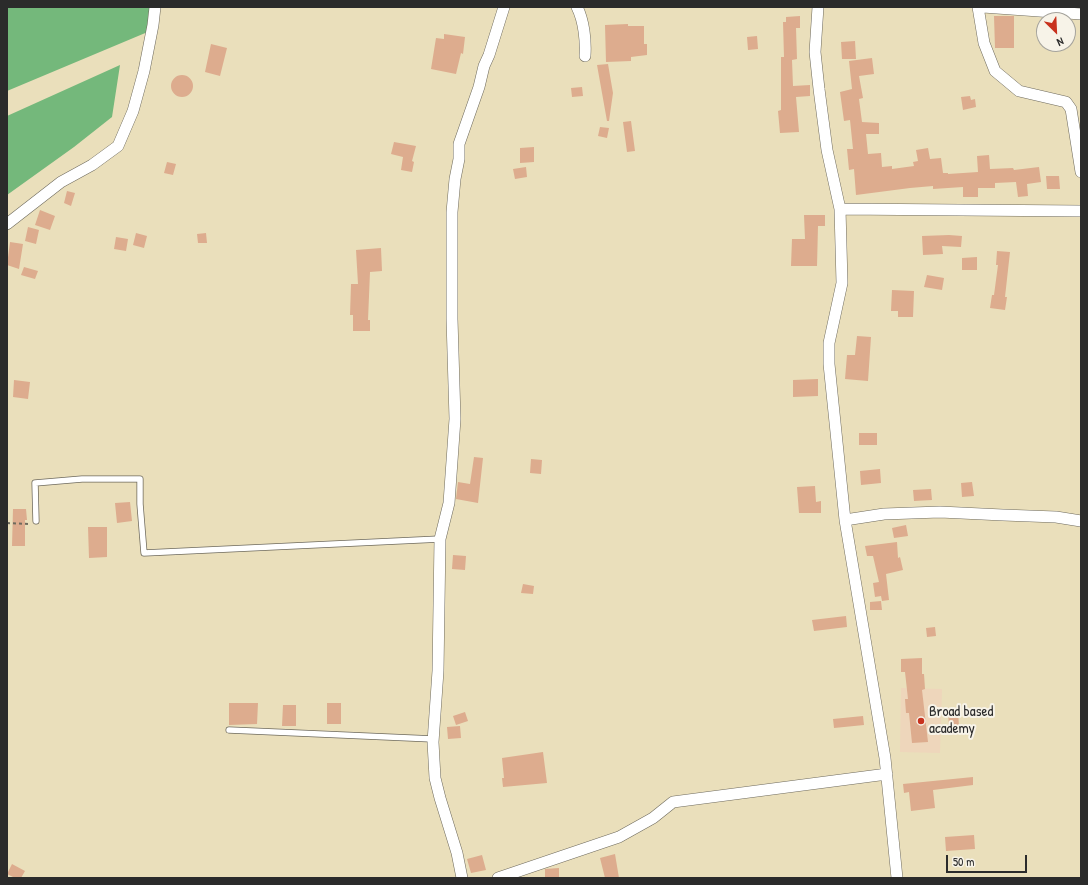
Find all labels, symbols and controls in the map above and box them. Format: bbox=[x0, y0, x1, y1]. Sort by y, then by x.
north arrow bbox=[1036, 12, 1076, 52]
text: N bbox=[1055, 34, 1066, 50]
place label: Broad based academy bbox=[929, 703, 993, 738]
marker: Broad based academy bbox=[916, 716, 926, 726]
scale bar bbox=[948, 847, 1029, 873]
text: 50 m bbox=[953, 853, 974, 870]

